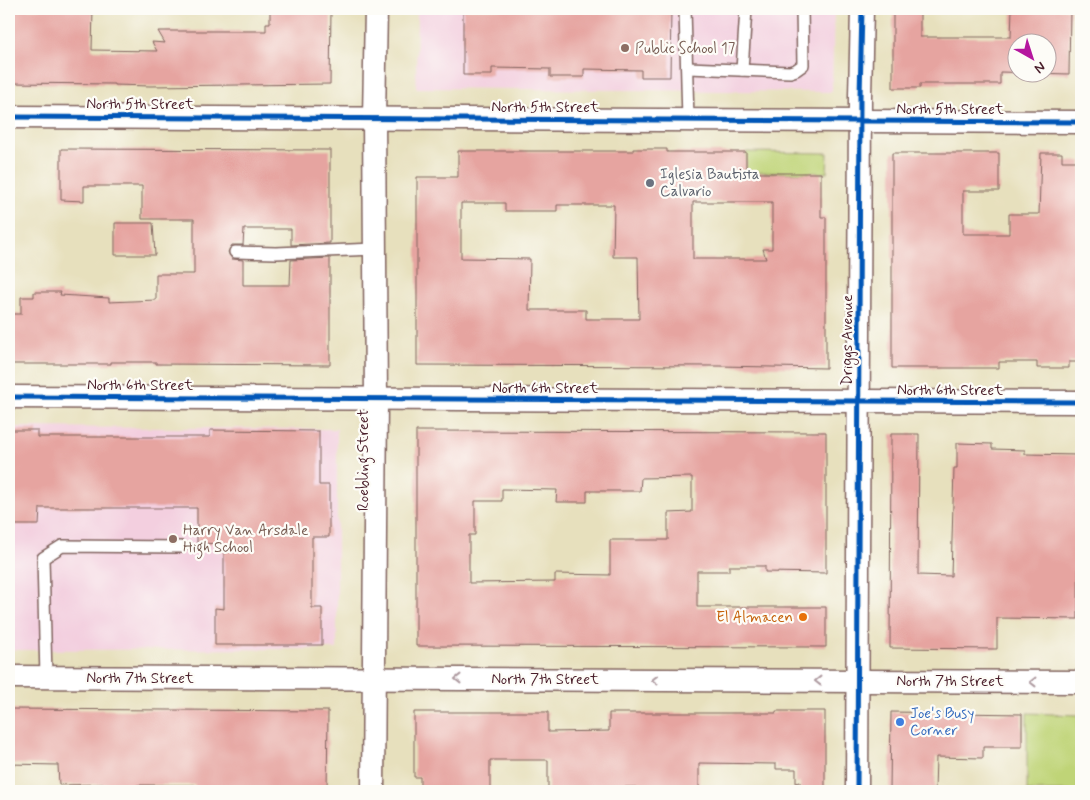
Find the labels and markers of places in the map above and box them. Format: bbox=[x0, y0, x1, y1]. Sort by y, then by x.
place label: Public School 17 bbox=[635, 39, 736, 59]
marker: Public School 17 bbox=[619, 42, 631, 54]
place label: Iglesia Bautista Calvario bbox=[660, 165, 760, 202]
marker: Iglesia Bautista Calvario bbox=[644, 177, 656, 189]
place label: Harry Van Arsdale High School bbox=[183, 521, 308, 559]
marker: Harry Van Arsdale High School bbox=[167, 533, 179, 545]
place label: El Almacen bbox=[716, 608, 793, 628]
marker: El Almacen bbox=[797, 611, 809, 623]
place label: Joe's Busy Corner bbox=[910, 704, 974, 741]
marker: Joe's Busy Corner bbox=[894, 716, 906, 728]

